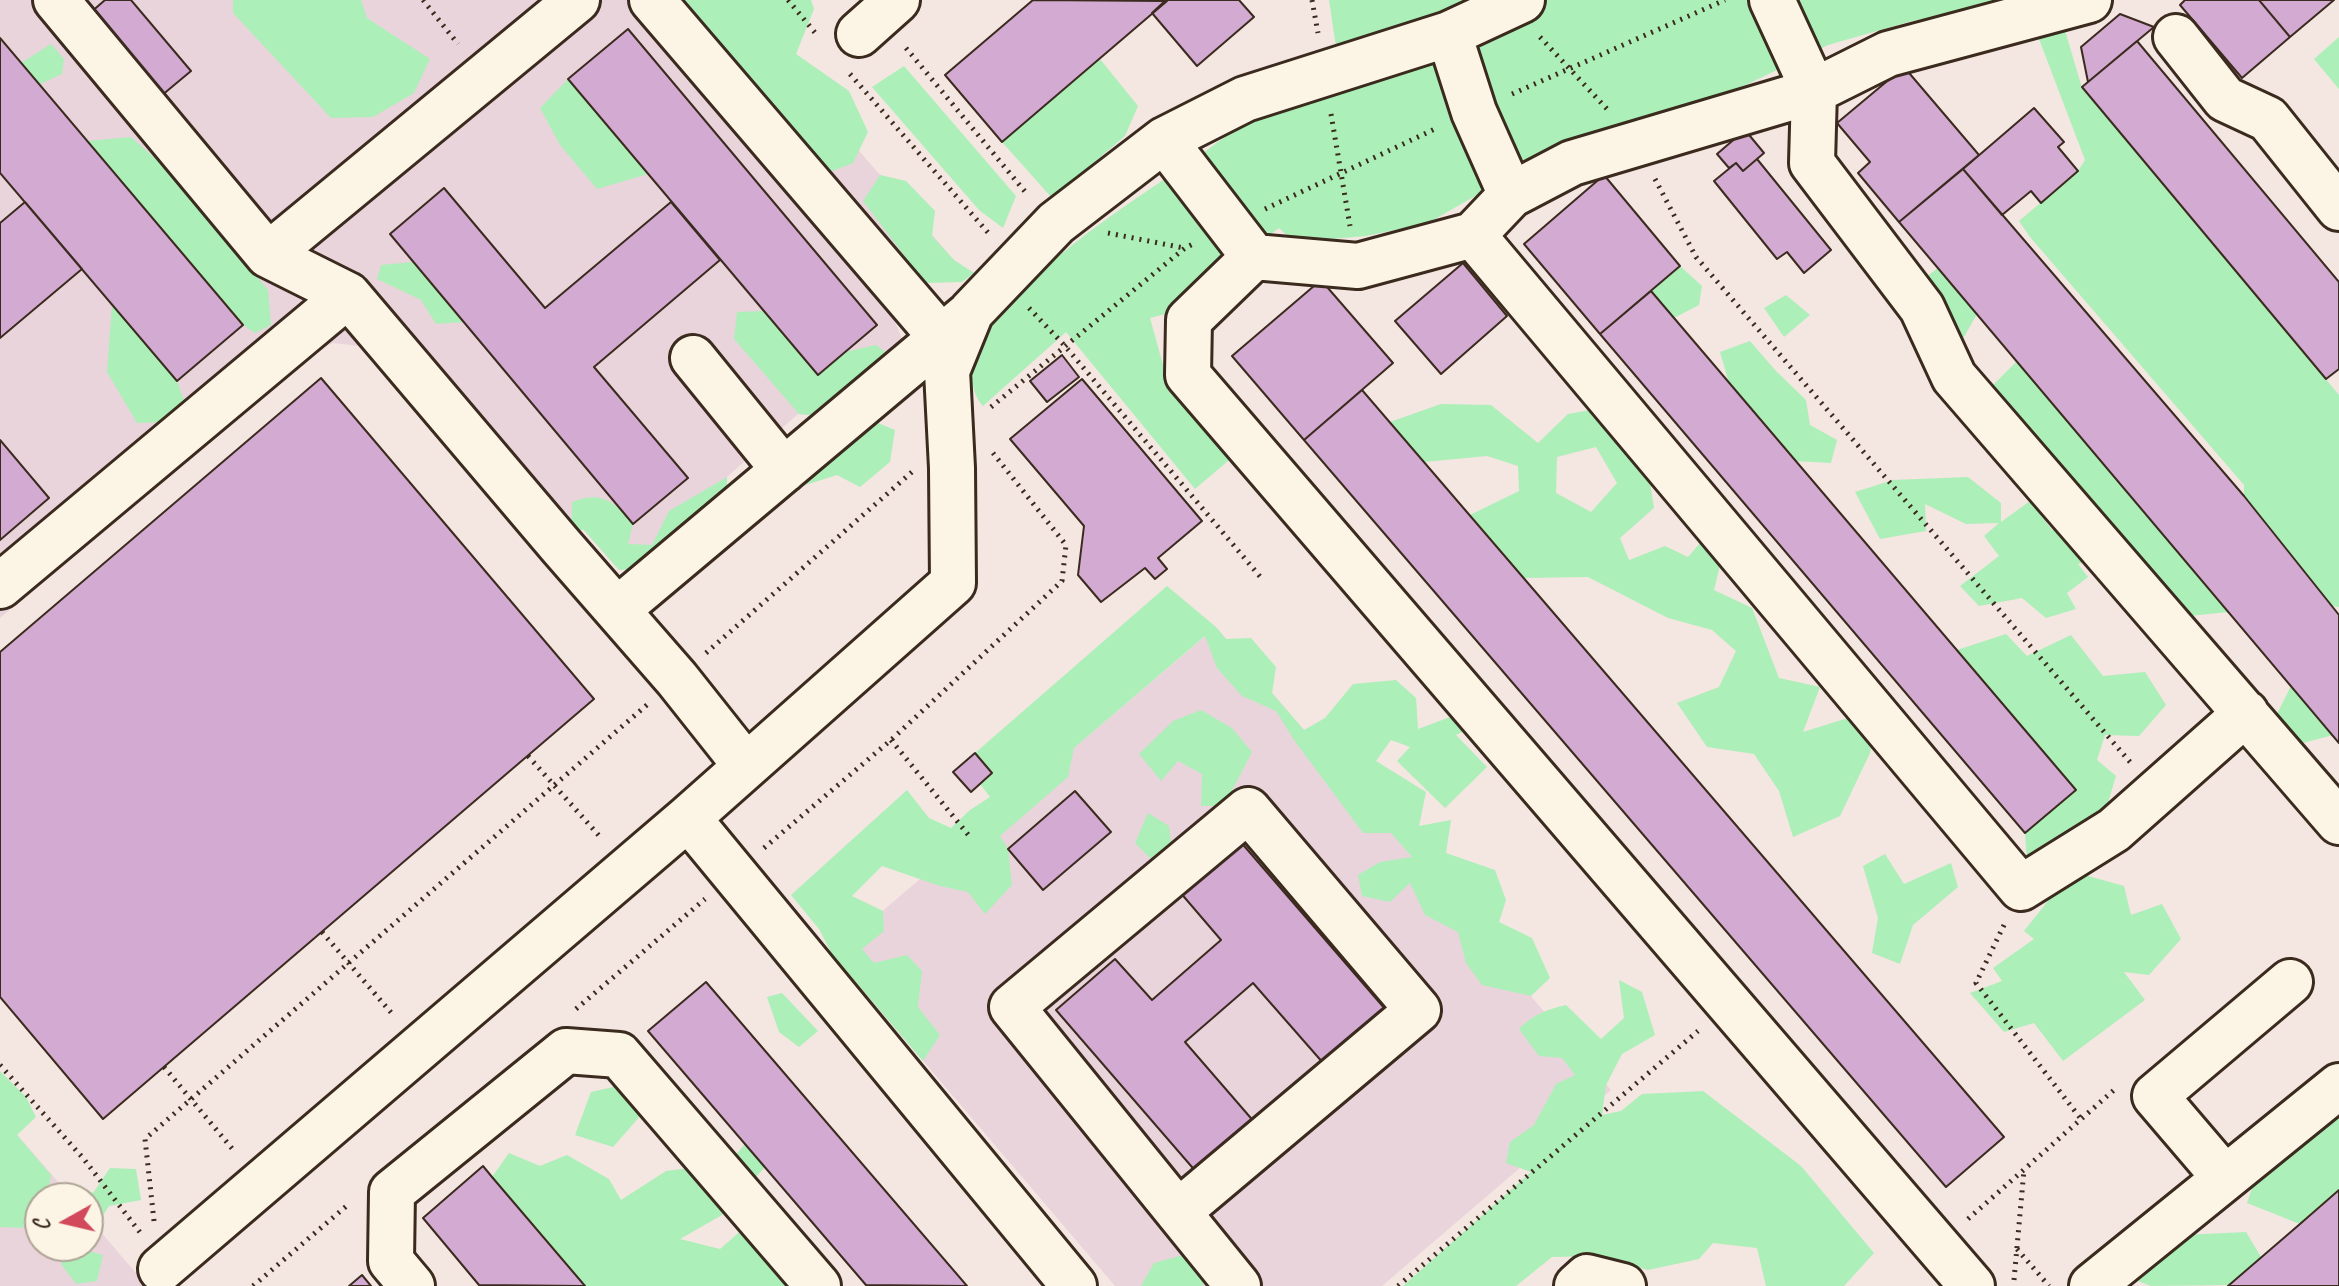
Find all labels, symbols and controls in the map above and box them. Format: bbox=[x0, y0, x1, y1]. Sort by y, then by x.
north arrow bbox=[24, 1182, 104, 1262]
text: С bbox=[28, 1218, 57, 1232]

